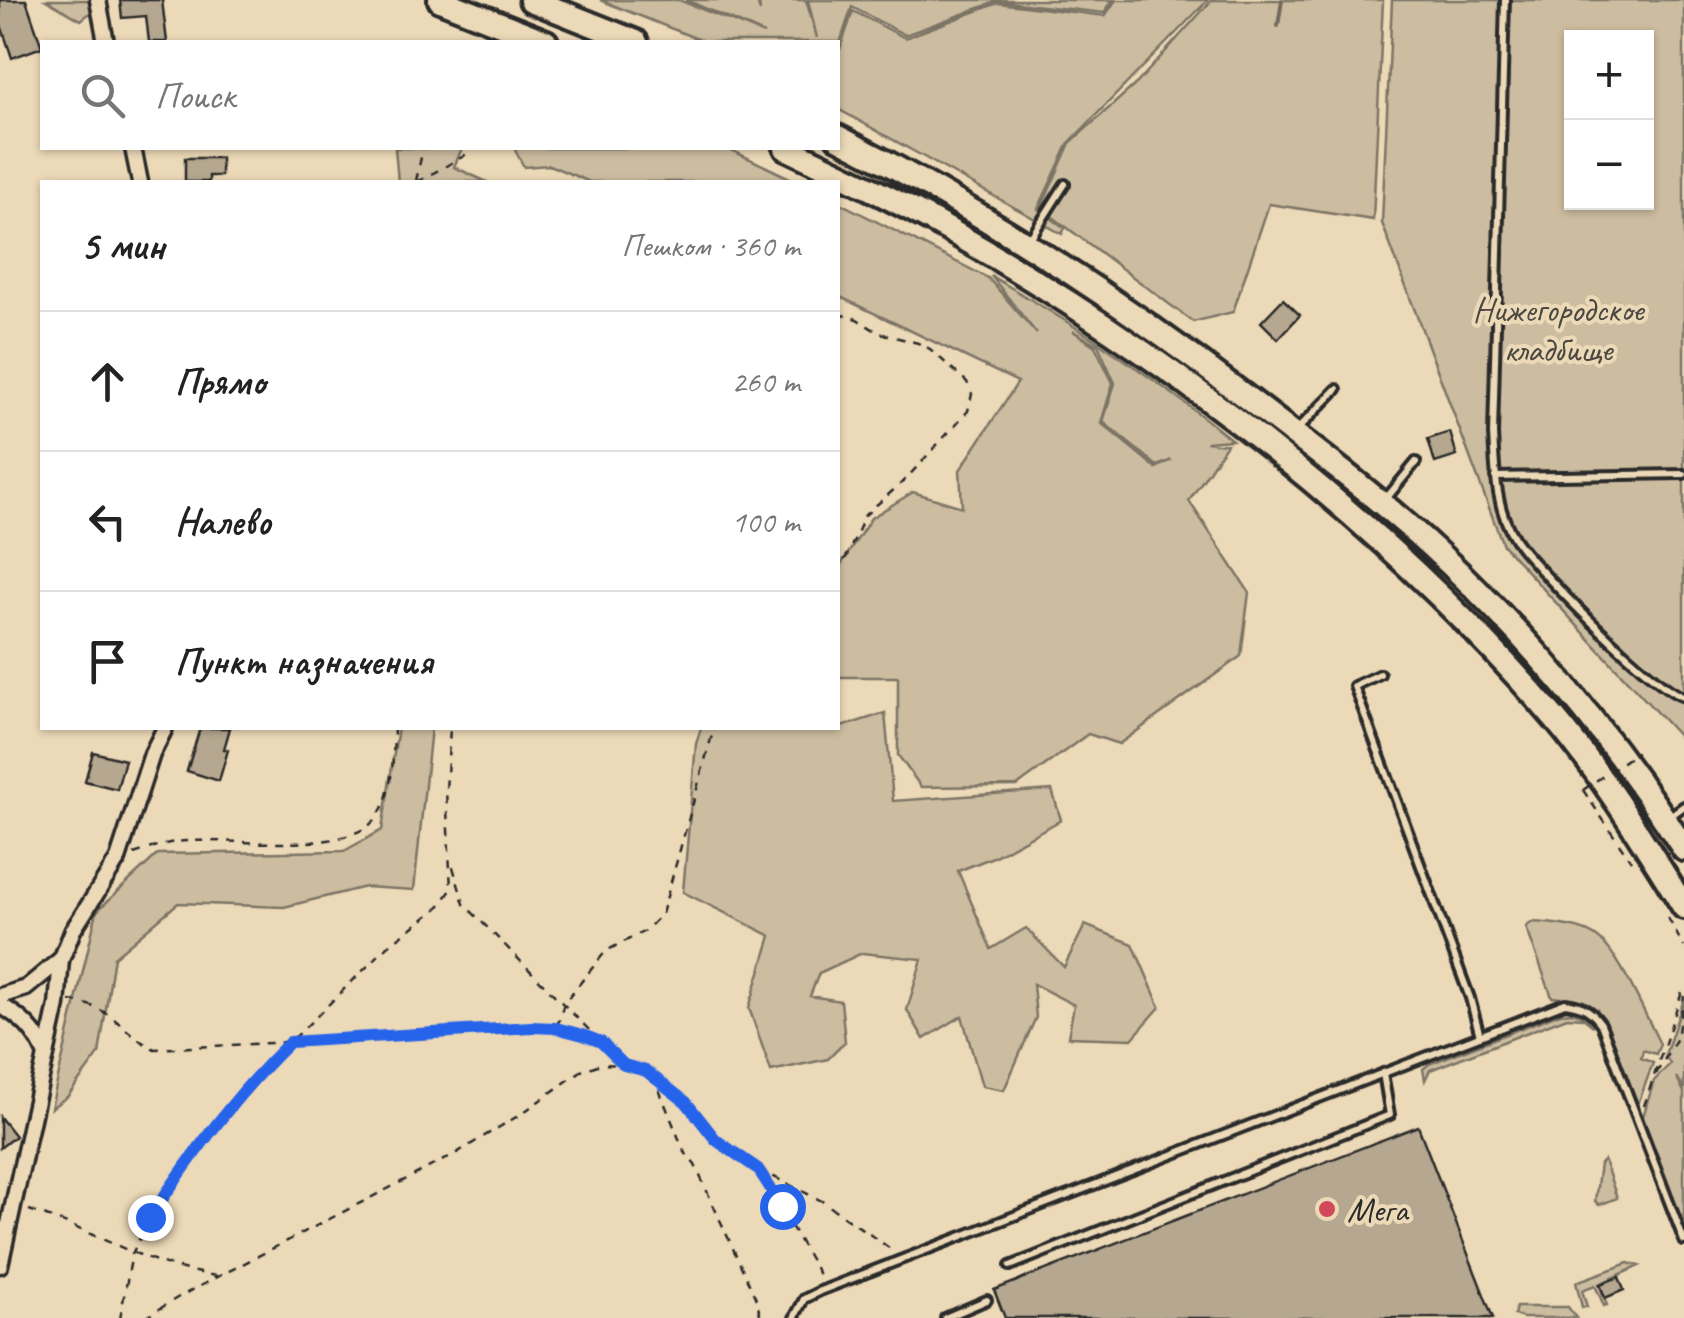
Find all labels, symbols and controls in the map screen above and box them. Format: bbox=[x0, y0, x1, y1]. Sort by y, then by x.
map controls bbox=[1564, 30, 1654, 210]
button: + bbox=[1564, 30, 1654, 120]
search box bbox=[40, 40, 840, 150]
icon: search bbox=[75, 68, 130, 123]
text: Поиск bbox=[155, 72, 235, 119]
button: − bbox=[1564, 120, 1654, 210]
text: 5 мин bbox=[80, 219, 165, 272]
text: Пешком · 360 m bbox=[621, 225, 800, 266]
park label: Нижегородское кладбище bbox=[1472, 287, 1646, 372]
icon: ahead bbox=[80, 354, 135, 409]
text: Прямо bbox=[175, 358, 265, 405]
text: 260 m bbox=[731, 361, 800, 402]
icon: left bbox=[80, 494, 135, 549]
text: Налево bbox=[175, 498, 271, 545]
text: 100 m bbox=[731, 501, 800, 542]
icon: arrive bbox=[80, 634, 135, 689]
text: Пункт назначения bbox=[175, 638, 432, 685]
route start bbox=[760, 1184, 806, 1230]
place label: Мега bbox=[1347, 1187, 1409, 1232]
route end bbox=[128, 1195, 174, 1241]
marker: Мега bbox=[1316, 1198, 1338, 1220]

